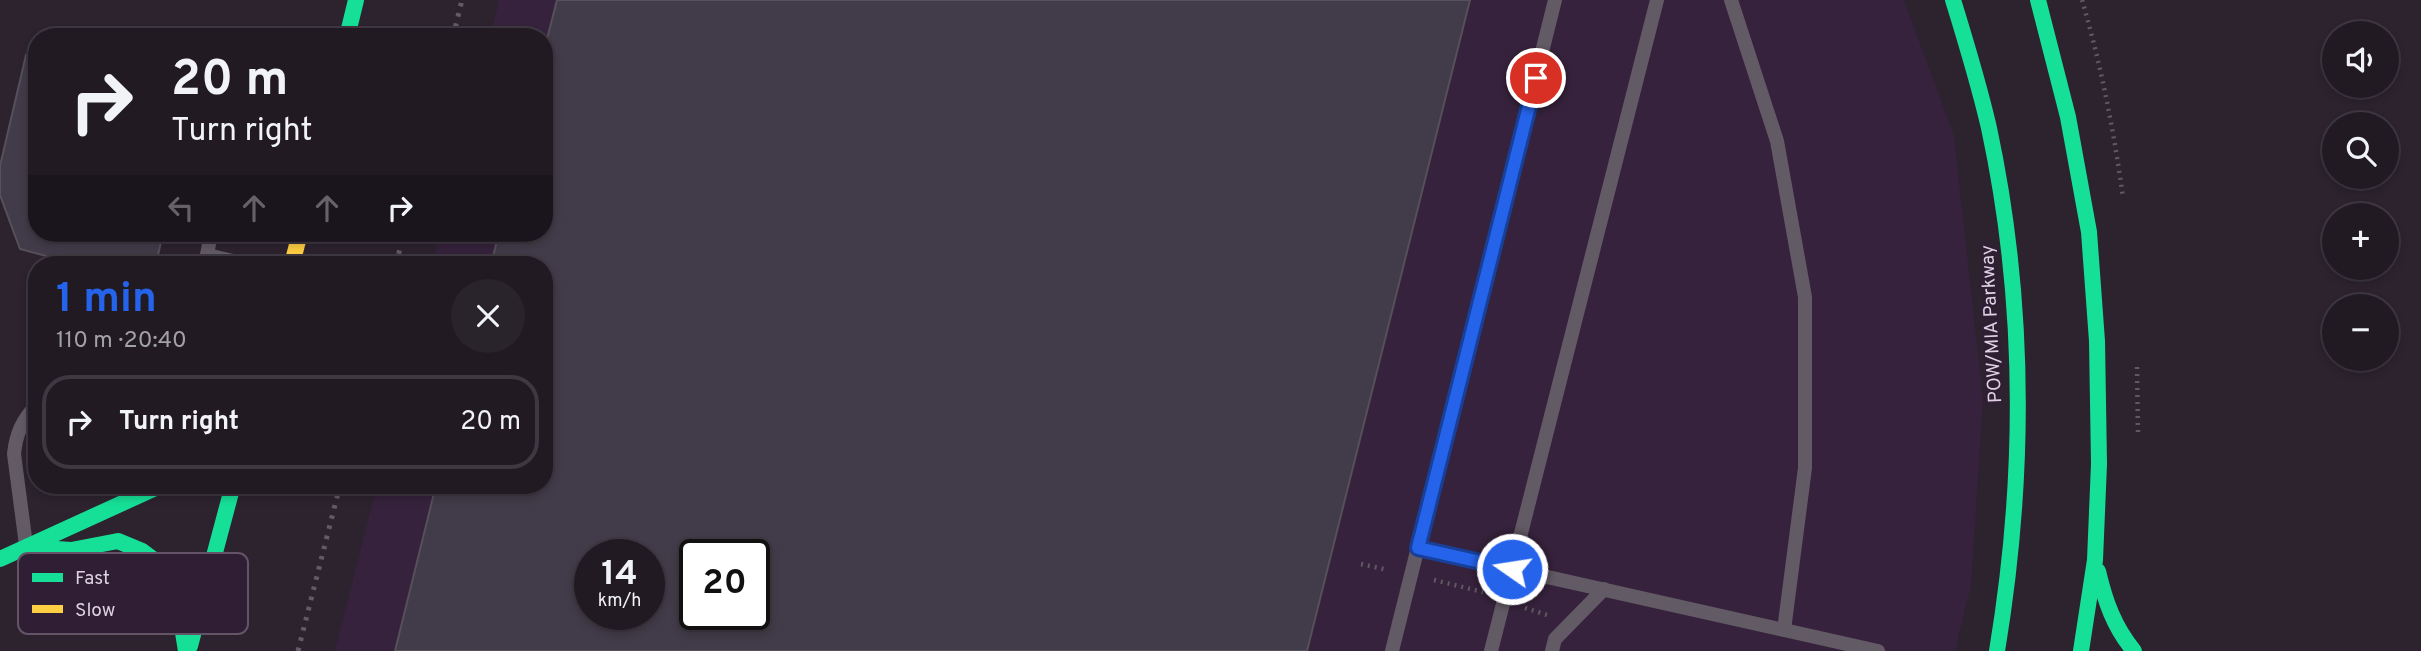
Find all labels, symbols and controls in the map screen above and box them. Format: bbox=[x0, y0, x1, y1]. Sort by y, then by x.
map controls bbox=[2322, 21, 2399, 371]
button: sound bbox=[2322, 21, 2399, 98]
pin bbox=[1506, 48, 1566, 108]
text: 20 m bbox=[171, 51, 288, 113]
icon: right bbox=[56, 56, 147, 147]
icon: arrive bbox=[1517, 59, 1555, 97]
text: Turn right bbox=[171, 112, 313, 152]
button: search bbox=[2322, 112, 2399, 189]
icon: left bbox=[162, 189, 200, 227]
icon: ahead bbox=[235, 189, 273, 227]
icon: ahead bbox=[308, 189, 346, 227]
icon: right bbox=[381, 189, 419, 227]
button: + bbox=[2322, 203, 2399, 280]
street label: POW/MIA Parkway bbox=[1976, 244, 2008, 404]
text: 1 min bbox=[56, 274, 157, 327]
button: close bbox=[451, 279, 525, 353]
button: − bbox=[2322, 294, 2399, 371]
text: 110 m · 20:40 bbox=[56, 327, 187, 356]
icon: right bbox=[60, 403, 98, 441]
text: Turn right bbox=[119, 406, 239, 439]
text: 20 m bbox=[460, 406, 521, 439]
position arrow bbox=[1475, 532, 1549, 606]
speed limit sign: 20 bbox=[679, 539, 770, 630]
legend bbox=[18, 553, 248, 634]
text: 14 bbox=[601, 553, 638, 597]
text: Fast bbox=[75, 567, 110, 591]
text: km/h bbox=[598, 590, 641, 613]
text: Slow bbox=[75, 599, 115, 623]

